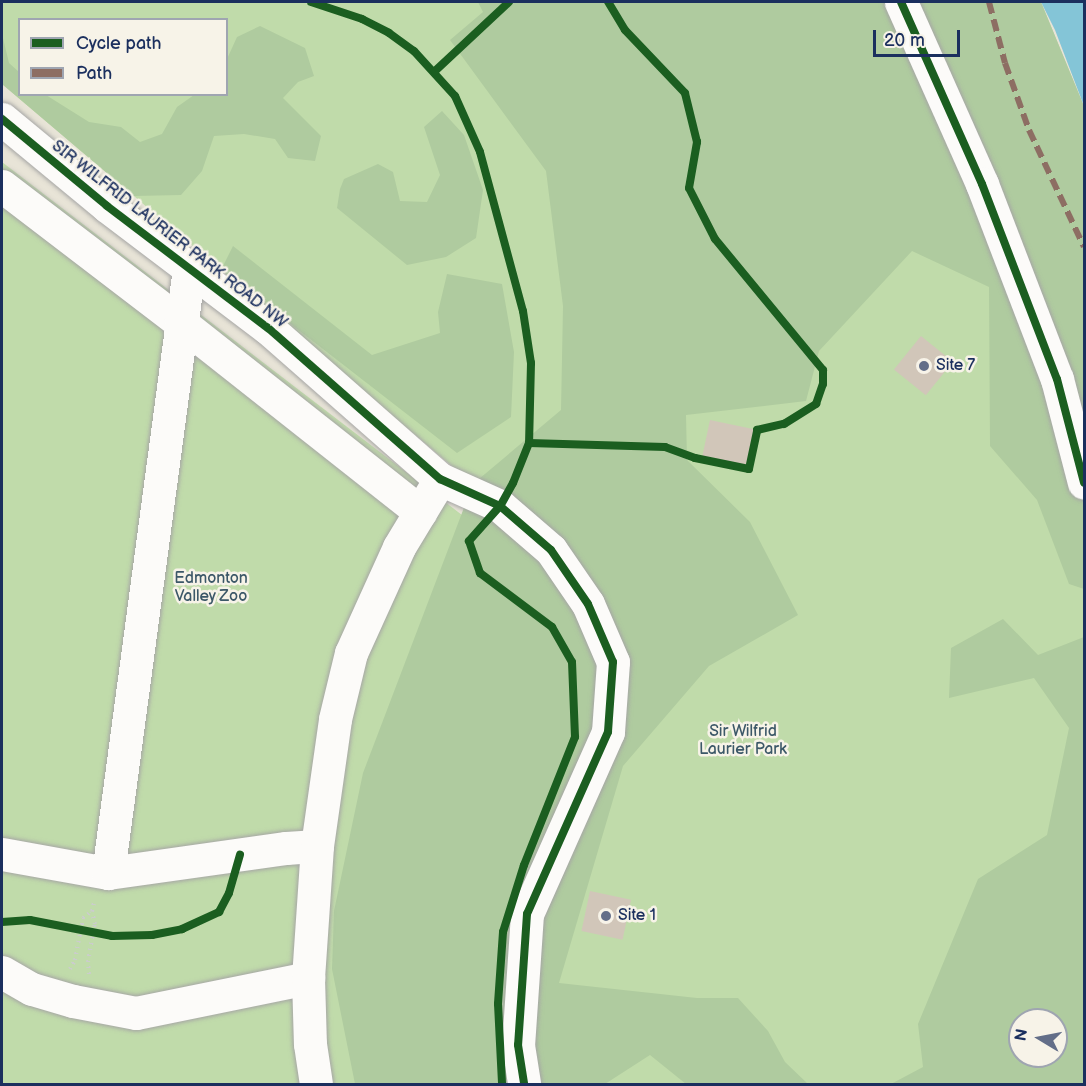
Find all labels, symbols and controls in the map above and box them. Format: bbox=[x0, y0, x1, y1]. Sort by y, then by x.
legend bbox=[18, 18, 228, 96]
scale bar bbox=[876, 18, 963, 56]
text: 20 m bbox=[884, 30, 925, 51]
text: Cycle path bbox=[76, 33, 162, 54]
text: Path bbox=[76, 63, 112, 84]
street label: SIR WILFRID LAURIER PARK ROAD NW bbox=[47, 137, 291, 333]
place label: Site 7 bbox=[936, 356, 976, 376]
marker: Site 7 bbox=[917, 359, 931, 373]
park label: Edmonton Valley Zoo bbox=[174, 569, 248, 607]
park label: Sir Wilfrid Laurier Park bbox=[699, 722, 787, 760]
place label: Site 1 bbox=[618, 906, 656, 926]
marker: Site 1 bbox=[599, 909, 613, 923]
north arrow bbox=[1008, 1008, 1068, 1068]
text: N bbox=[1011, 1028, 1032, 1043]

